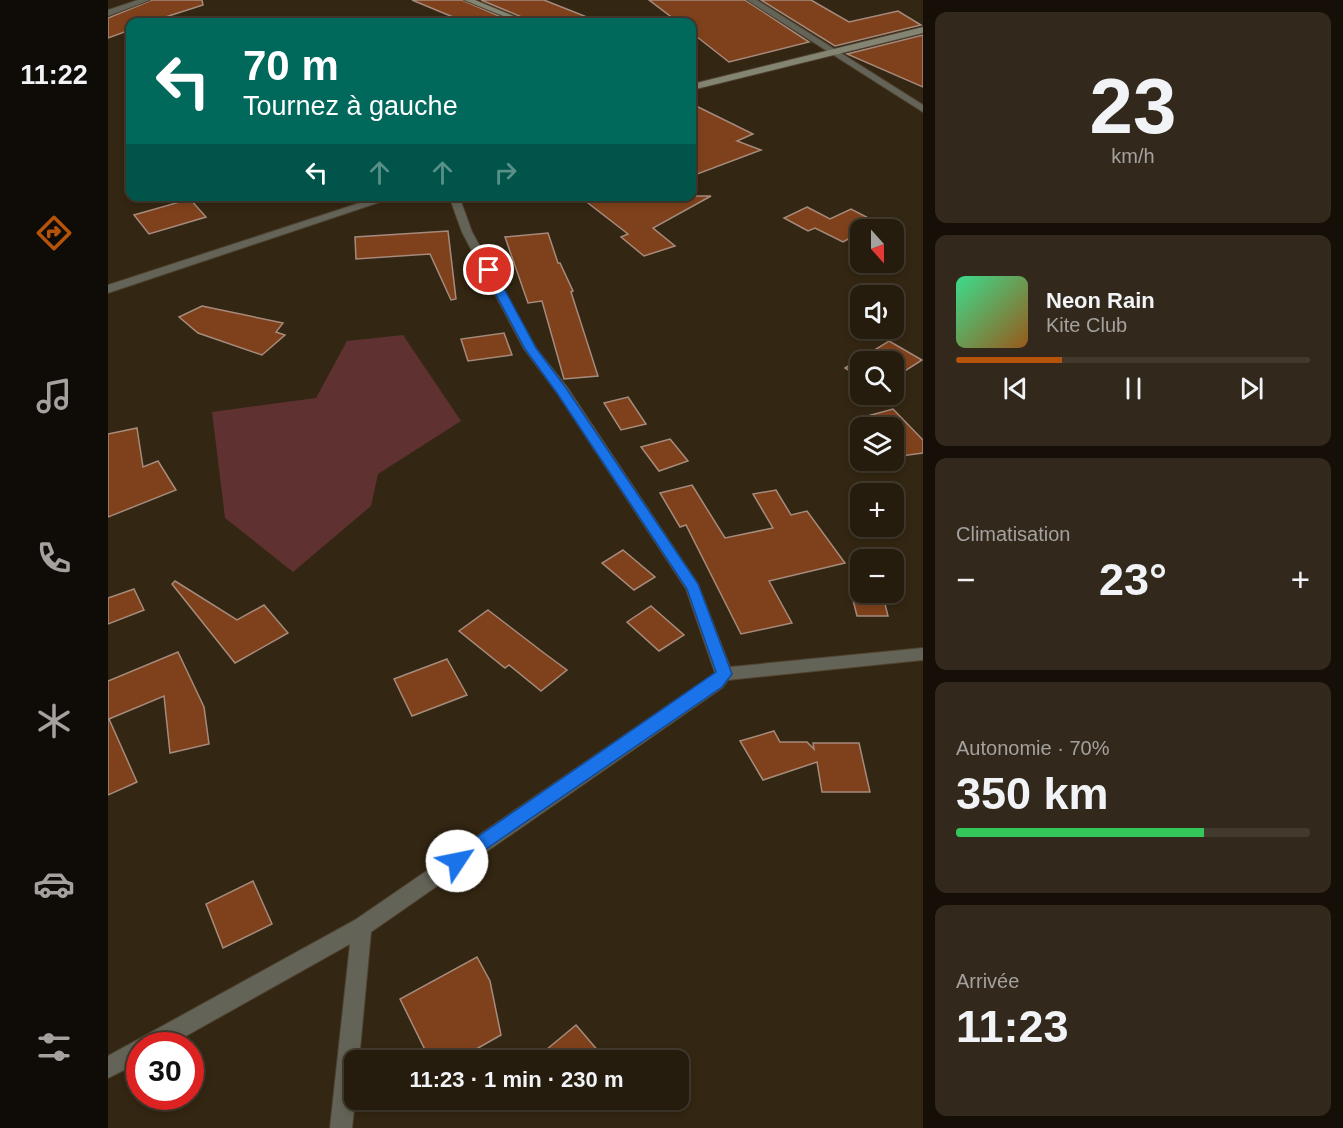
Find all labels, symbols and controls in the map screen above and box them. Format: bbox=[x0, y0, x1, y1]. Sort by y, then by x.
icon: left bbox=[144, 42, 222, 120]
text: 70 m bbox=[243, 42, 339, 89]
text: 11:22 bbox=[20, 60, 88, 90]
text: 23 bbox=[1090, 62, 1176, 150]
text: Tournez à gauche bbox=[243, 91, 458, 121]
text: km/h bbox=[1111, 145, 1155, 167]
icon: left bbox=[300, 156, 333, 189]
icon: ahead bbox=[363, 156, 396, 189]
icon: ahead bbox=[426, 156, 459, 189]
icon: right bbox=[489, 156, 522, 189]
icon: directions bbox=[33, 212, 75, 254]
north arrow bbox=[850, 219, 904, 273]
map controls bbox=[850, 219, 904, 603]
pin bbox=[463, 244, 514, 295]
icon: arrive bbox=[472, 253, 505, 286]
button: sound bbox=[850, 285, 904, 339]
text: Neon Rain bbox=[1046, 288, 1155, 313]
text: Kite Club bbox=[1046, 314, 1127, 336]
button: search bbox=[850, 351, 904, 405]
icon: previous bbox=[999, 372, 1032, 405]
icon: pause bbox=[1117, 372, 1150, 405]
icon: next bbox=[1235, 372, 1268, 405]
icon: music bbox=[33, 375, 75, 417]
button: layers bbox=[850, 417, 904, 471]
button: + bbox=[850, 483, 904, 537]
text: Climatisation bbox=[956, 523, 1070, 545]
icon: phone bbox=[33, 537, 75, 579]
button: − bbox=[850, 549, 904, 603]
text: 23° bbox=[1099, 554, 1167, 605]
text: − bbox=[956, 561, 975, 598]
text: + bbox=[1291, 561, 1310, 598]
icon: climate bbox=[33, 700, 75, 742]
text: Autonomie · 70% bbox=[956, 737, 1109, 759]
text: 350 km bbox=[956, 768, 1109, 819]
position arrow bbox=[425, 829, 489, 893]
icon: car bbox=[33, 863, 75, 905]
text: Arrivée bbox=[956, 970, 1019, 992]
text: 11:23 bbox=[956, 1001, 1069, 1052]
icon: filters bbox=[33, 1026, 75, 1068]
speed limit sign: 30 bbox=[126, 1032, 204, 1110]
text: 11:23 · 1 min · 230 m bbox=[410, 1067, 624, 1092]

